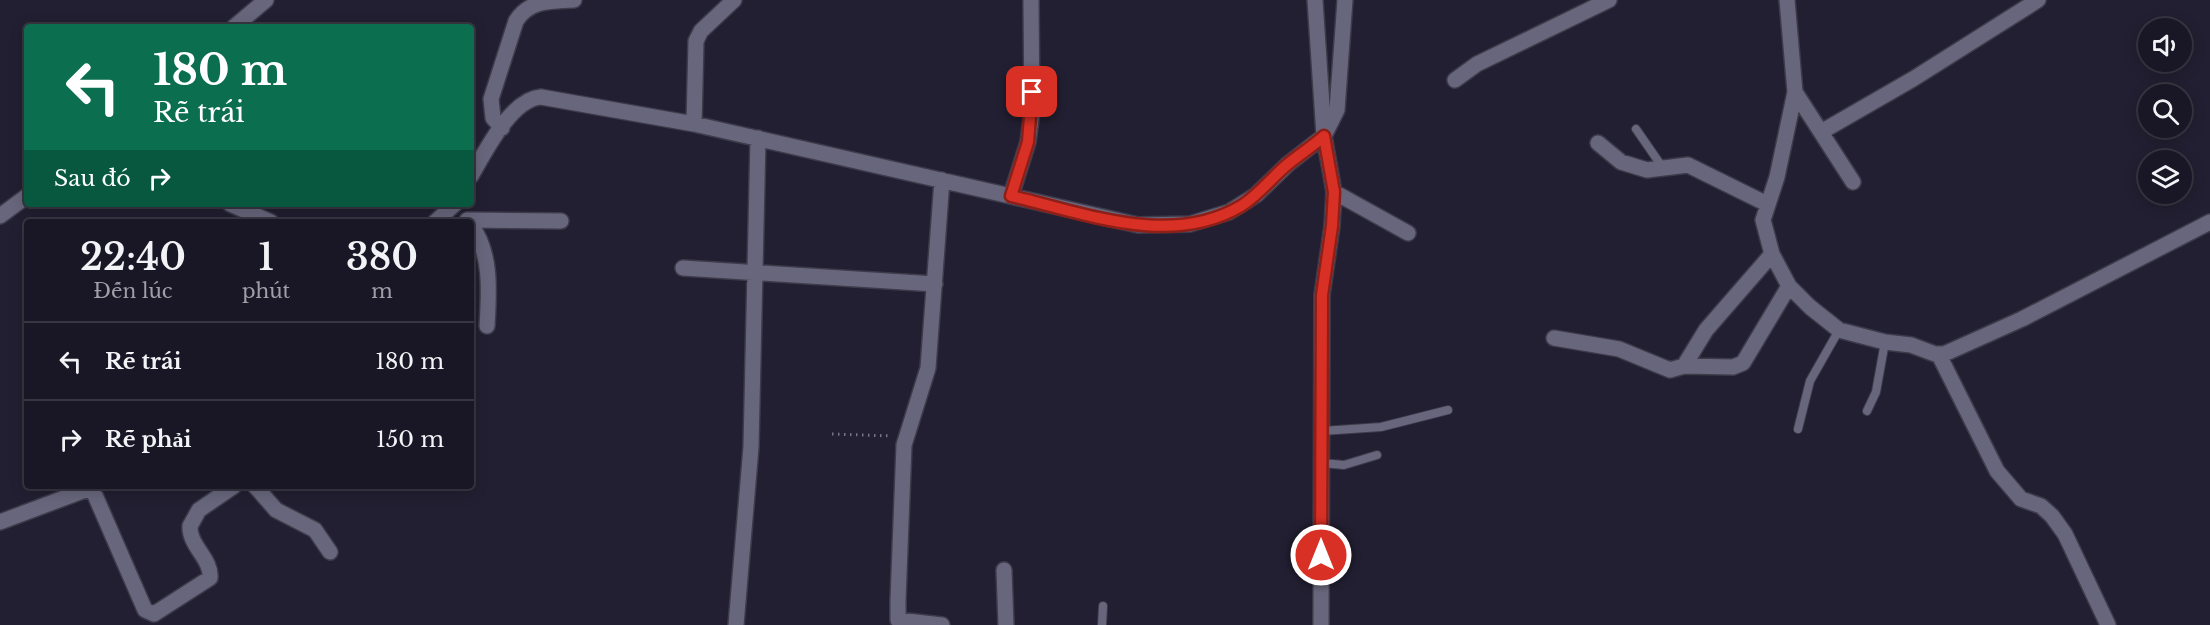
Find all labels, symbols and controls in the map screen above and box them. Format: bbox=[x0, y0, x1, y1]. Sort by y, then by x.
map controls bbox=[2138, 18, 2192, 204]
button: sound bbox=[2138, 18, 2192, 72]
text: 180 m bbox=[153, 44, 287, 96]
icon: left bbox=[54, 48, 132, 126]
pin bbox=[1006, 66, 1057, 117]
icon: arrive bbox=[1015, 75, 1048, 108]
button: search bbox=[2138, 84, 2192, 138]
text: Rẽ trái bbox=[153, 96, 245, 129]
button: layers bbox=[2138, 150, 2192, 204]
icon: right bbox=[143, 162, 176, 195]
text: Sau đó bbox=[54, 165, 131, 192]
text: 22:40 bbox=[80, 235, 186, 280]
text: 1 bbox=[258, 235, 274, 280]
text: 380 bbox=[346, 235, 418, 280]
text: Đến lúc bbox=[93, 279, 173, 303]
text: phút bbox=[242, 279, 290, 303]
text: m bbox=[371, 279, 393, 303]
icon: left bbox=[54, 345, 87, 378]
text: Rẽ trái bbox=[105, 348, 181, 375]
text: 180 m bbox=[375, 348, 444, 375]
icon: right bbox=[54, 423, 87, 456]
text: Rẽ phải bbox=[105, 426, 192, 453]
text: 150 m bbox=[376, 426, 444, 453]
position arrow bbox=[1289, 523, 1353, 587]

